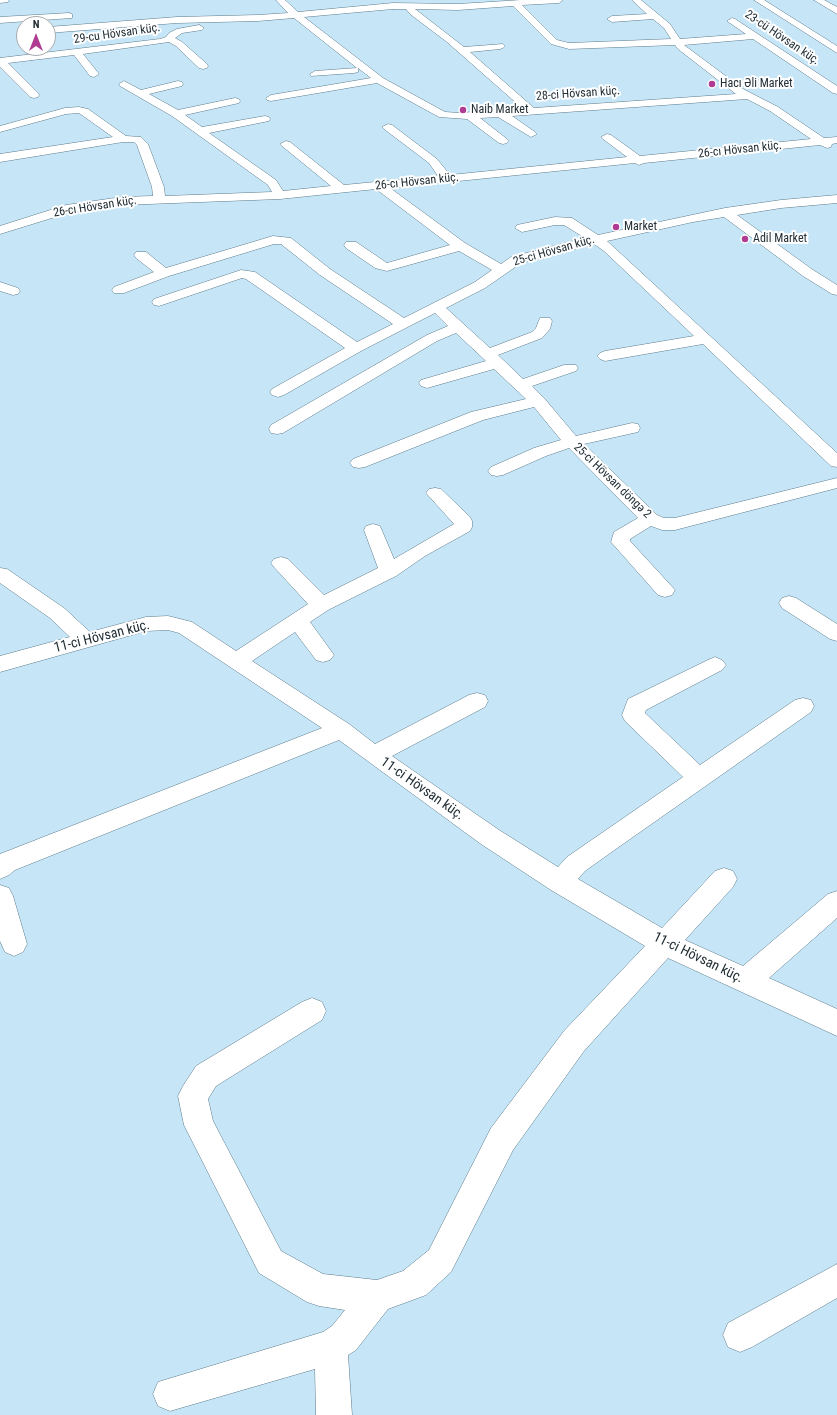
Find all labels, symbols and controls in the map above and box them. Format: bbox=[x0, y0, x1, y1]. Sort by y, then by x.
street label: 23-cü Hövsan küç. bbox=[742, 8, 822, 68]
north arrow bbox=[16, 16, 56, 56]
text: N bbox=[33, 18, 39, 31]
street label: 29-cu Hövsan küç. bbox=[73, 21, 161, 47]
place label: Hacı Əli Market bbox=[720, 77, 793, 91]
marker: Hacı Əli Market bbox=[707, 79, 717, 89]
street label: 28-ci Hövsan küç. bbox=[536, 84, 620, 104]
place label: Naib Market bbox=[471, 103, 529, 117]
marker: Naib Market bbox=[458, 105, 468, 115]
street label: 26-cı Hövsan küç. bbox=[697, 138, 783, 162]
street label: 26-cı Hövsan küç. bbox=[374, 170, 460, 194]
street label: 26-cı Hövsan küç. bbox=[52, 193, 138, 221]
place label: Market bbox=[624, 220, 657, 234]
marker: Market bbox=[611, 222, 621, 232]
street label: 25-ci Hövsan küç. bbox=[512, 232, 596, 270]
place label: Adil Market bbox=[753, 232, 807, 246]
marker: Adil Market bbox=[740, 234, 750, 244]
street label: 25-ci Hövsan döngə 2 bbox=[570, 440, 654, 522]
street label: 11-ci Hövsan küç. bbox=[52, 617, 152, 657]
street label: 11-ci Hövsan küç. bbox=[377, 754, 467, 824]
street label: 11-ci Hövsan küç. bbox=[650, 929, 746, 987]

